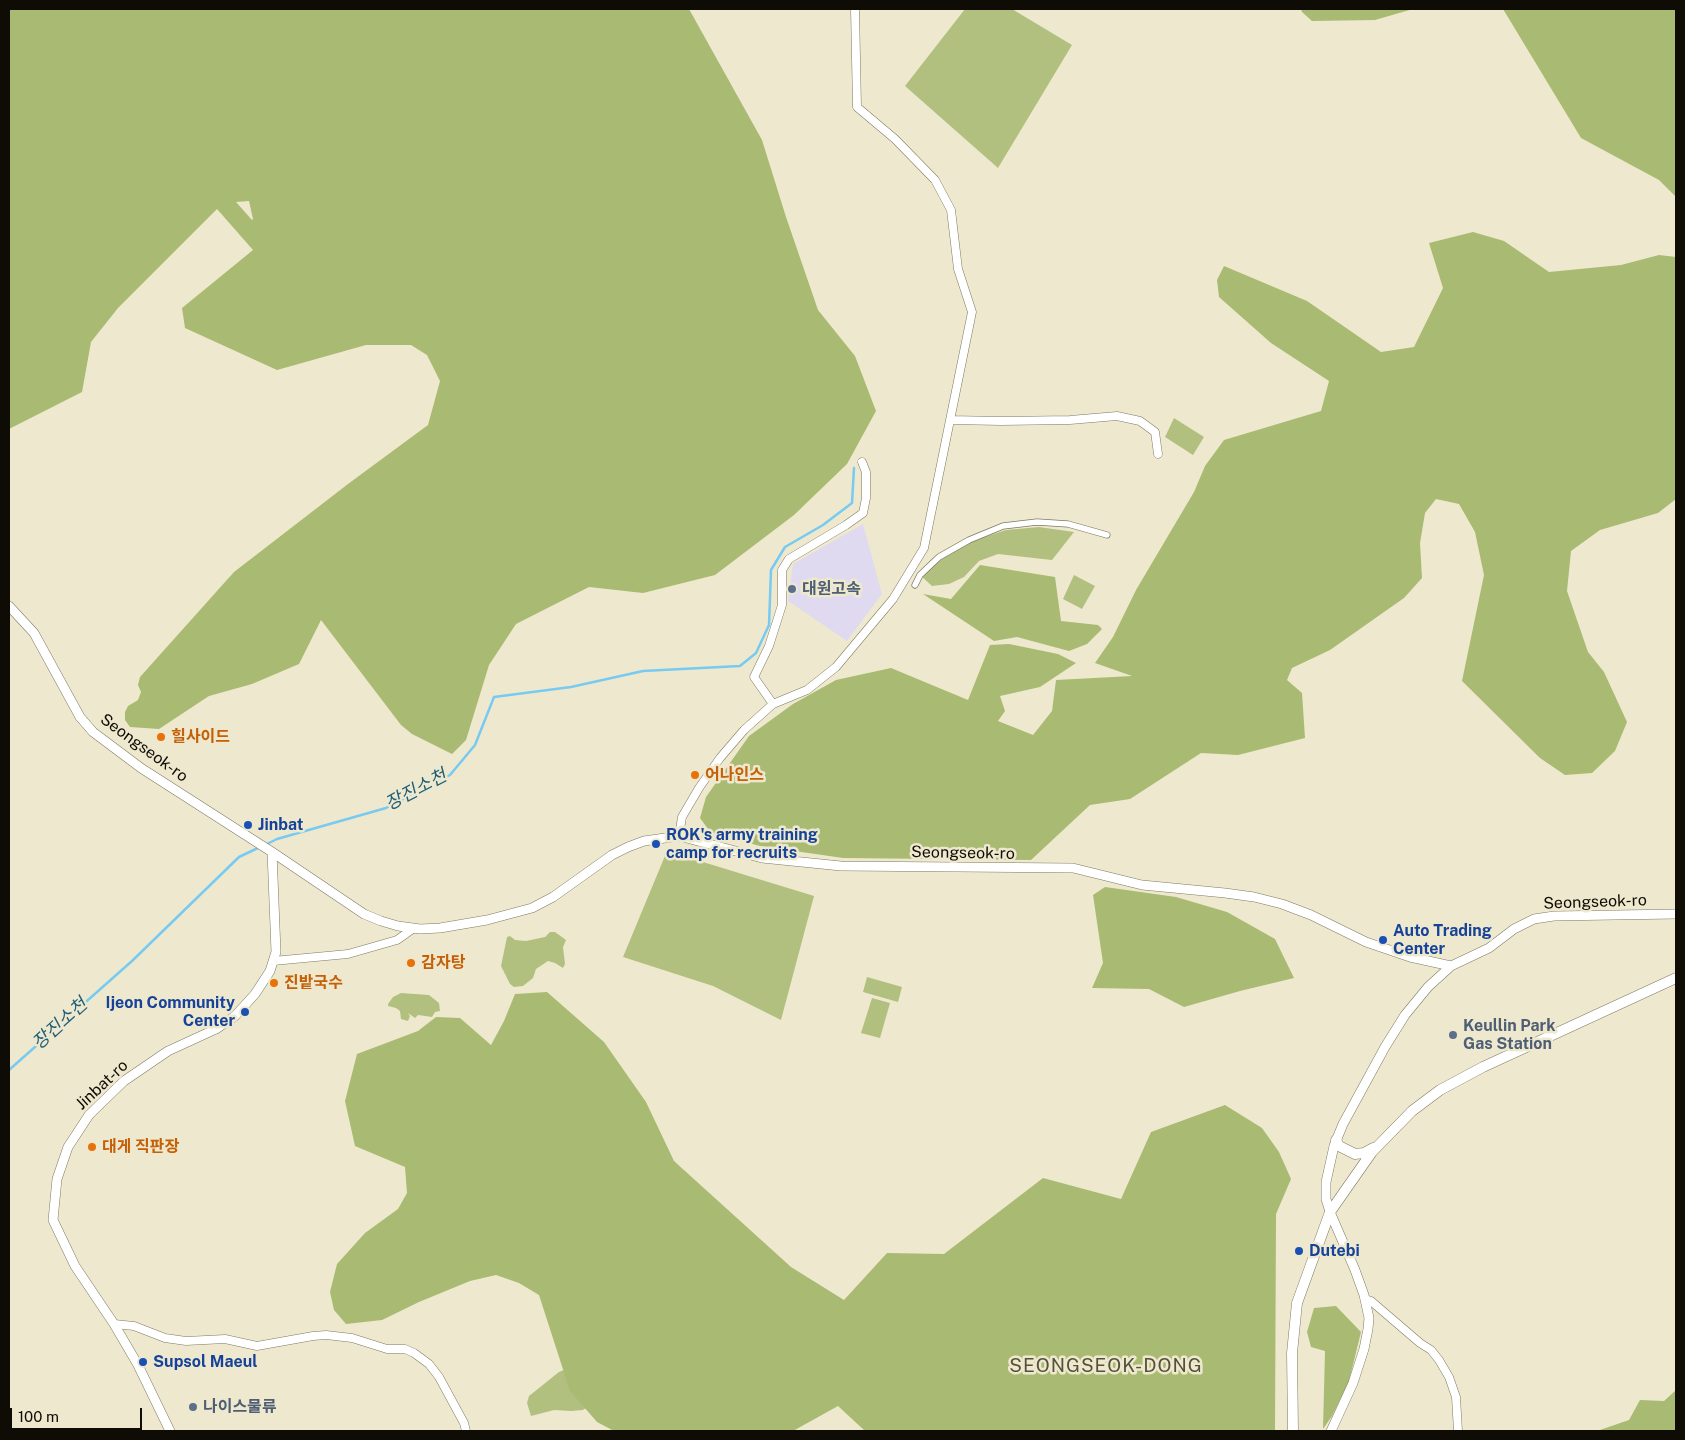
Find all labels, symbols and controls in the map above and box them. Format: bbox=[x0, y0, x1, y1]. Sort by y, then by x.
place label: 대원고속 bbox=[802, 579, 861, 599]
marker: 대원고속 bbox=[786, 583, 798, 595]
street label: Seongseok-ro bbox=[96, 710, 192, 786]
place label: 힐사이드 bbox=[171, 727, 230, 747]
marker: 힐사이드 bbox=[155, 731, 167, 743]
water label: 장진소천 bbox=[382, 765, 450, 815]
place label: 어나인스 bbox=[705, 765, 764, 785]
marker: 어나인스 bbox=[689, 769, 701, 781]
place label: Jinbat bbox=[258, 815, 303, 835]
marker: Jinbat bbox=[242, 819, 254, 831]
place label: ROK's army training camp for recruits bbox=[666, 825, 818, 863]
marker: ROK's army training camp for recruits bbox=[650, 838, 662, 850]
street label: Seongseok-ro bbox=[911, 842, 1015, 864]
street label: Seongseok-ro bbox=[1543, 891, 1647, 913]
place label: Auto Trading Center bbox=[1393, 921, 1492, 959]
marker: Auto Trading Center bbox=[1377, 934, 1389, 946]
place label: 감자탕 bbox=[421, 953, 465, 973]
marker: 감자탕 bbox=[405, 957, 417, 969]
place label: 진밭국수 bbox=[284, 973, 343, 993]
marker: 진밭국수 bbox=[268, 977, 280, 989]
place label: Ijeon Community Center bbox=[106, 993, 235, 1031]
water label: 장진소천 bbox=[28, 994, 92, 1054]
marker: Ijeon Community Center bbox=[239, 1006, 251, 1018]
place label: Keullin Park Gas Station bbox=[1463, 1016, 1555, 1054]
marker: Keullin Park Gas Station bbox=[1447, 1029, 1459, 1041]
street label: Jinbat-ro bbox=[72, 1056, 132, 1114]
place label: 대게 직판장 bbox=[102, 1137, 179, 1157]
marker: 대게 직판장 bbox=[86, 1141, 98, 1153]
place label: Dutebi bbox=[1309, 1241, 1360, 1261]
marker: Dutebi bbox=[1293, 1245, 1305, 1257]
place label: Supsol Maeul bbox=[153, 1352, 258, 1372]
district label: SEONGSEOK-DONG bbox=[1008, 1355, 1204, 1377]
marker: Supsol Maeul bbox=[137, 1356, 149, 1368]
place label: 나이스물류 bbox=[203, 1397, 277, 1417]
scale bar bbox=[12, 1398, 145, 1430]
marker: 나이스물류 bbox=[187, 1401, 199, 1413]
text: 100 m bbox=[18, 1408, 59, 1425]

